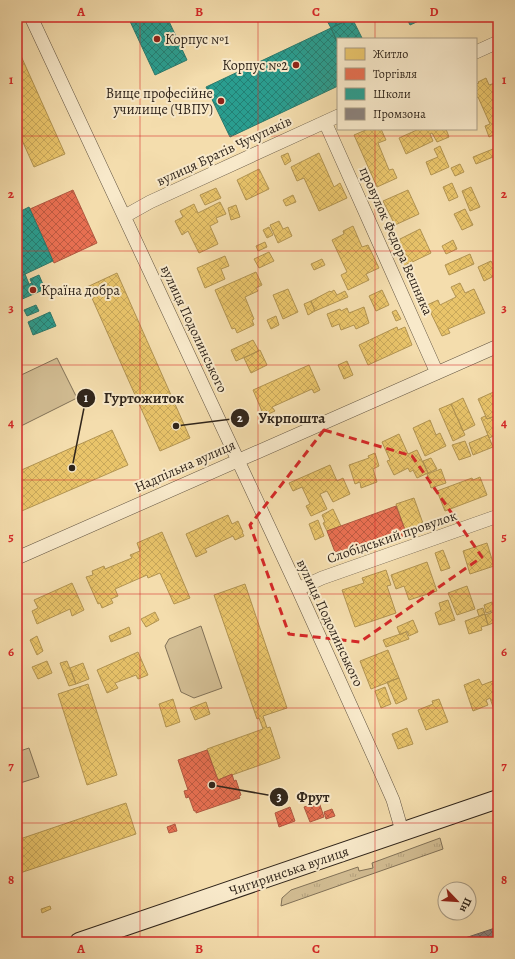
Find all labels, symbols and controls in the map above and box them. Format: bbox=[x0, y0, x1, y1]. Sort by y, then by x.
text: A bbox=[76, 3, 86, 20]
text: B bbox=[195, 3, 203, 20]
text: C bbox=[312, 3, 320, 20]
text: D bbox=[429, 3, 439, 20]
place label: Корпус №1 bbox=[165, 30, 229, 49]
marker: Корпус №1 bbox=[152, 34, 162, 44]
legend bbox=[337, 38, 477, 130]
text: Житло bbox=[373, 46, 408, 62]
place label: Корпус №2 bbox=[222, 56, 288, 75]
marker: Корпус №2 bbox=[291, 60, 301, 70]
text: Торгівля bbox=[373, 66, 417, 82]
text: 1 bbox=[9, 71, 14, 88]
text: 1 bbox=[502, 71, 507, 88]
place label: Вище професійне училище (ЧВПУ) bbox=[106, 84, 213, 119]
text: Школи bbox=[373, 86, 411, 102]
marker: Вище професійне училище (ЧВПУ) bbox=[216, 96, 226, 106]
text: Промзона bbox=[373, 106, 426, 122]
street label: вулиця Братів Чучупаків bbox=[153, 111, 295, 191]
street label: провулок Федора Вешняка bbox=[355, 164, 438, 319]
text: 2 bbox=[8, 185, 15, 202]
text: 2 bbox=[501, 185, 508, 202]
street label: вулиця Подолинського bbox=[156, 262, 232, 396]
place label: Країна добра bbox=[41, 281, 120, 300]
marker: Країна добра bbox=[28, 285, 38, 295]
text: 3 bbox=[8, 299, 14, 316]
text: 3 bbox=[501, 299, 507, 316]
callout: Гуртожиток bbox=[76, 384, 192, 411]
text: Гуртожиток bbox=[104, 388, 184, 408]
text: 1 bbox=[84, 390, 89, 406]
callout: Укрпошта bbox=[230, 405, 333, 432]
text: Укрпошта bbox=[259, 408, 326, 428]
text: 2 bbox=[237, 410, 243, 426]
text: 4 bbox=[8, 414, 14, 431]
text: 4 bbox=[501, 414, 507, 431]
street label: Надпільна вулиця bbox=[132, 435, 239, 497]
street label: Слобідський провулок bbox=[324, 506, 460, 568]
text: 5 bbox=[8, 528, 14, 545]
text: 5 bbox=[501, 528, 507, 545]
street label: вулиця Подолинського bbox=[292, 556, 368, 690]
text: 6 bbox=[8, 643, 14, 660]
text: 6 bbox=[501, 643, 507, 660]
text: 7 bbox=[8, 757, 14, 774]
text: 7 bbox=[501, 757, 507, 774]
callout: Фрут bbox=[269, 783, 338, 810]
text: Фрут bbox=[296, 787, 330, 807]
text: 3 bbox=[276, 789, 282, 805]
street label: Чигиринська вулиця bbox=[227, 842, 352, 900]
text: 8 bbox=[8, 871, 14, 888]
text: 8 bbox=[501, 871, 507, 888]
north arrow bbox=[437, 881, 477, 921]
text: Пн bbox=[456, 895, 475, 915]
text: A bbox=[76, 940, 86, 957]
text: B bbox=[195, 940, 203, 957]
text: C bbox=[312, 940, 320, 957]
text: D bbox=[429, 940, 439, 957]

